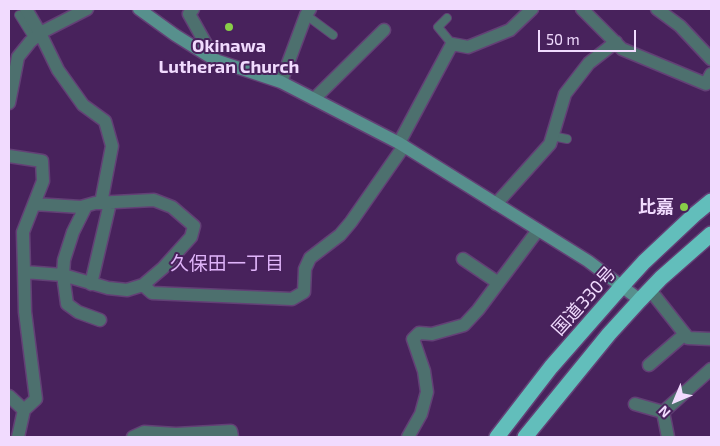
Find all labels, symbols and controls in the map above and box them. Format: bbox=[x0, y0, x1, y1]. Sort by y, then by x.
scale bar bbox=[540, 20, 638, 52]
marker: Okinawa Lutheran Church bbox=[223, 21, 235, 33]
text: 50 m bbox=[546, 30, 580, 48]
place label: Okinawa Lutheran Church bbox=[159, 35, 299, 78]
place label: 比嘉 bbox=[638, 196, 674, 218]
marker: 比嘉 bbox=[678, 201, 690, 213]
district label: 久保田一丁目 bbox=[170, 253, 284, 275]
street label: 国道330号 bbox=[548, 262, 620, 340]
north arrow bbox=[650, 376, 700, 426]
text: N bbox=[654, 402, 674, 422]

